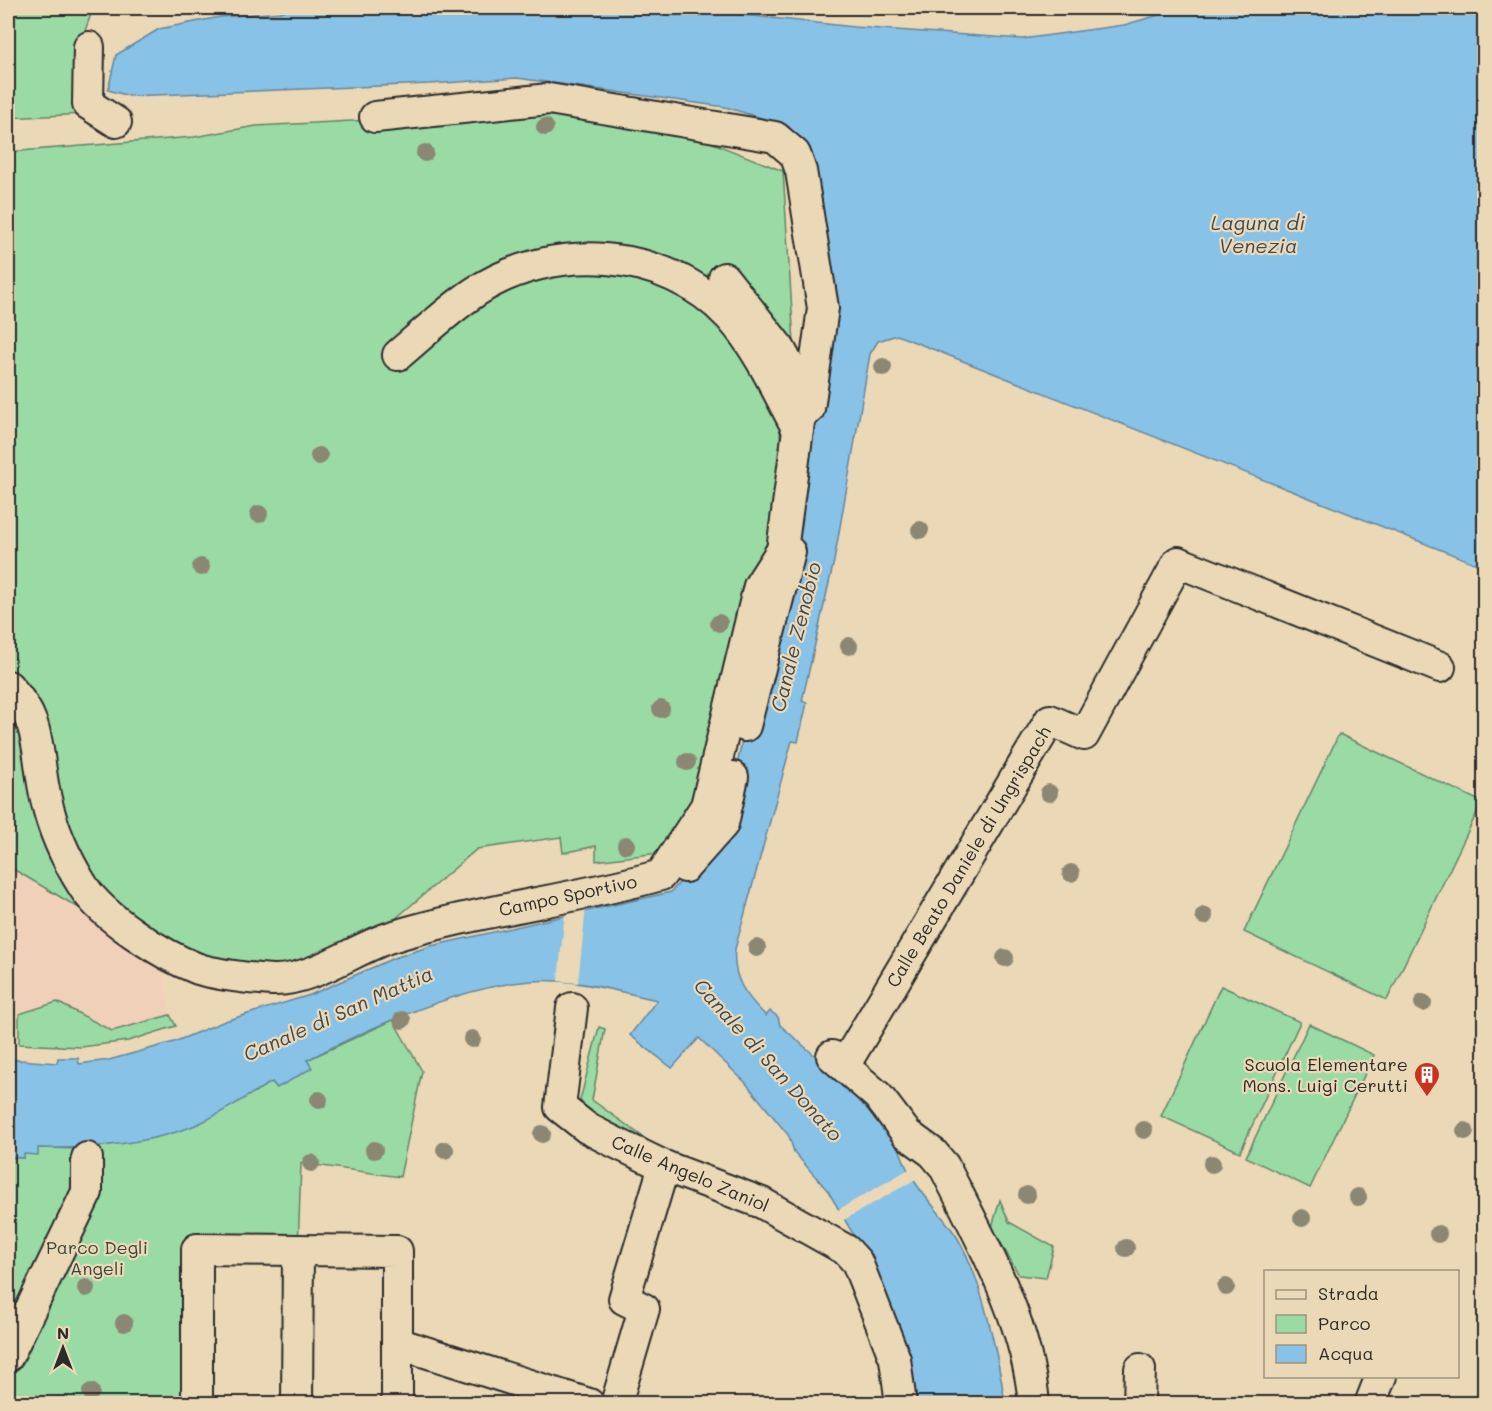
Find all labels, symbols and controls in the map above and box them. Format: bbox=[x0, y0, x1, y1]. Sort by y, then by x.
water label: Laguna di Venezia bbox=[1211, 209, 1306, 258]
water label: Canale Zenobio bbox=[764, 559, 826, 714]
street label: Calle Beato Daniele di Ungrispach bbox=[880, 721, 1056, 992]
street label: Campo Sportivo bbox=[497, 869, 639, 921]
water label: Canale di San Mattia bbox=[239, 960, 437, 1067]
water label: Canale di San Donato bbox=[689, 972, 849, 1146]
place label: Scuola Elementare Mons. Luigi Cerutti bbox=[1242, 1052, 1408, 1097]
building icon: Scuola Elementare Mons. Luigi Cerutti bbox=[1412, 1060, 1442, 1098]
street label: Calle Angelo Zaniol bbox=[608, 1129, 773, 1217]
park label: Parco Degli Angeli bbox=[46, 1235, 148, 1280]
legend bbox=[1264, 1270, 1459, 1378]
text: Strada bbox=[1318, 1281, 1379, 1305]
text: Parco bbox=[1318, 1311, 1371, 1335]
north arrow bbox=[33, 1318, 93, 1378]
text: N bbox=[57, 1322, 69, 1343]
text: Acqua bbox=[1318, 1341, 1374, 1365]

